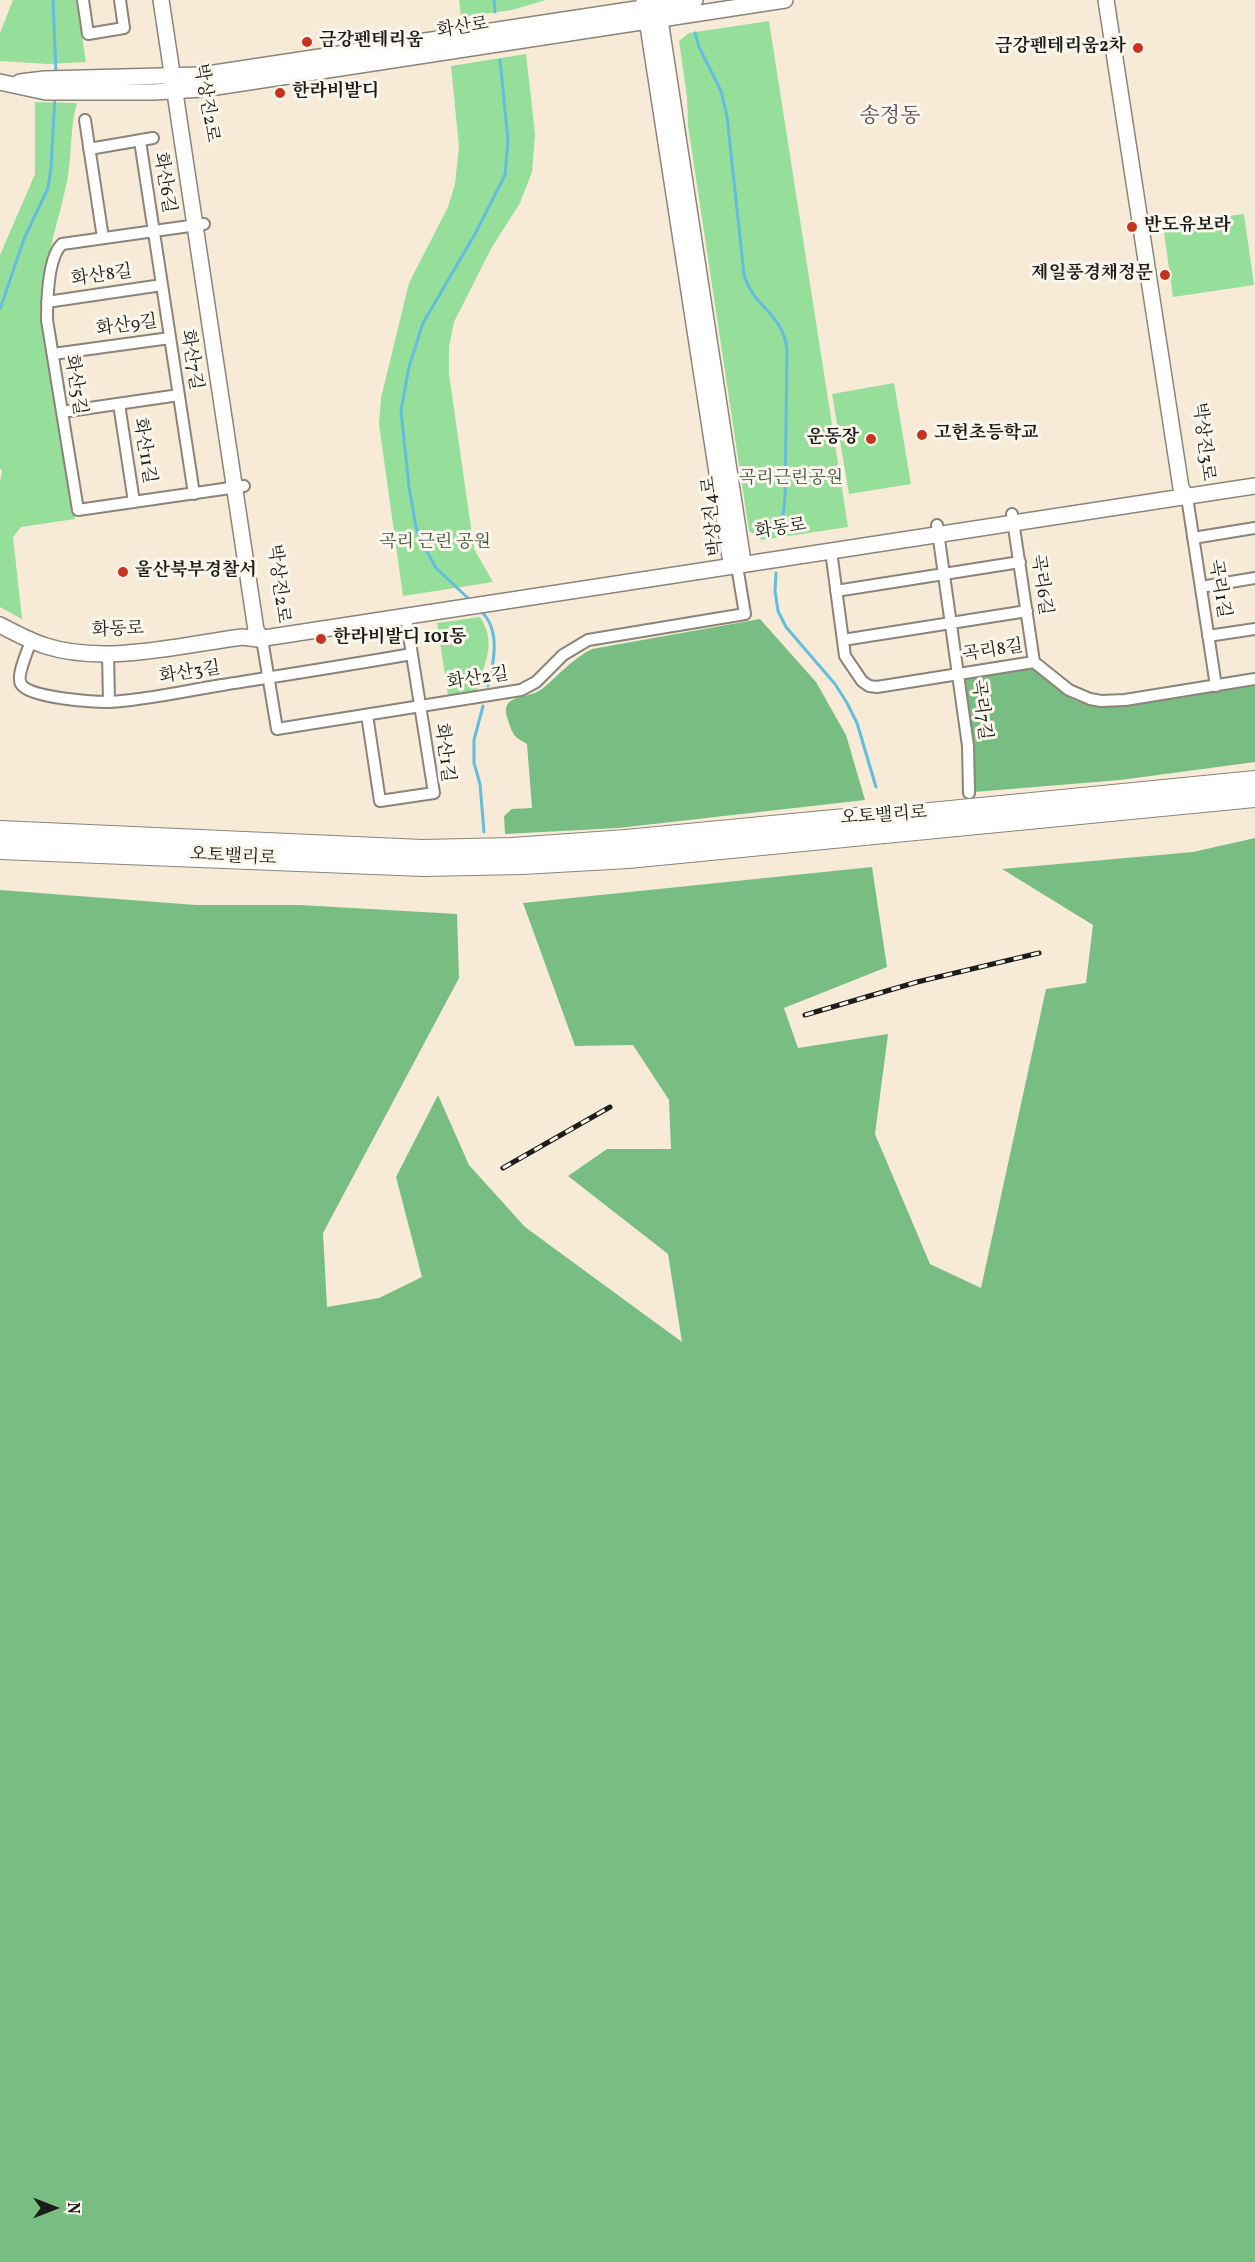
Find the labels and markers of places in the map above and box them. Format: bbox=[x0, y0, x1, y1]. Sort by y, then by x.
place label: 금강펜테리움 bbox=[319, 31, 423, 53]
marker: 금강펜테리움 bbox=[300, 35, 314, 49]
place label: 금강펜테리움2차 bbox=[995, 37, 1126, 59]
marker: 금강펜테리움2차 bbox=[1131, 41, 1145, 55]
place label: 한라비발디 bbox=[292, 82, 379, 104]
marker: 한라비발디 bbox=[273, 86, 287, 100]
place label: 반도유보라 bbox=[1144, 216, 1231, 238]
marker: 반도유보라 bbox=[1125, 220, 1139, 234]
place label: 제일풍경채정문 bbox=[1031, 264, 1153, 286]
marker: 제일풍경채정문 bbox=[1158, 268, 1172, 282]
place label: 고헌초등학교 bbox=[934, 424, 1038, 446]
place label: 운동장 bbox=[807, 428, 859, 450]
marker: 고헌초등학교 bbox=[915, 428, 929, 442]
marker: 운동장 bbox=[864, 432, 878, 446]
place label: 울산북부경찰서 bbox=[135, 561, 257, 583]
marker: 울산북부경찰서 bbox=[116, 565, 130, 579]
place label: 한라비발디 101동 bbox=[333, 628, 466, 650]
marker: 한라비발디 101동 bbox=[314, 632, 328, 646]

